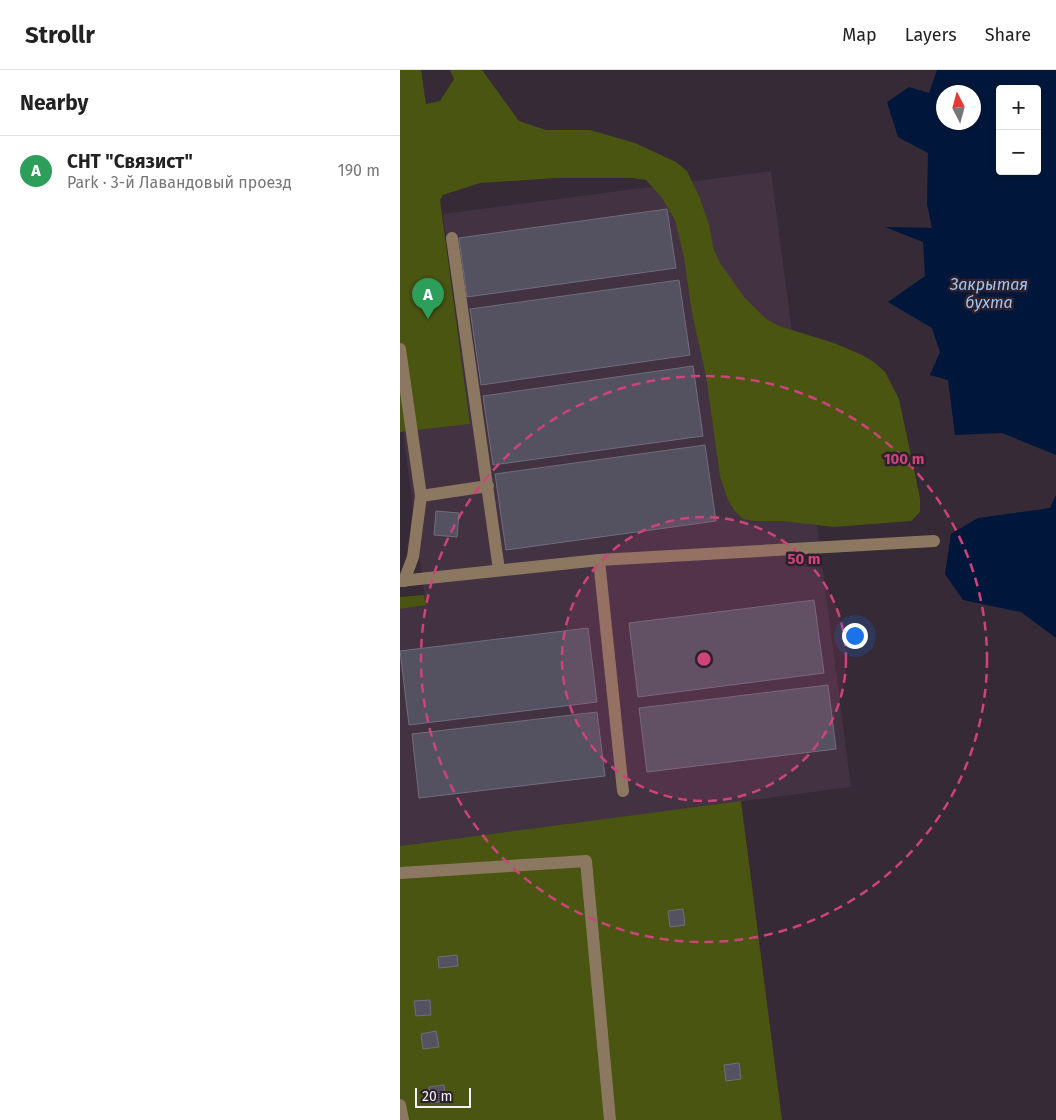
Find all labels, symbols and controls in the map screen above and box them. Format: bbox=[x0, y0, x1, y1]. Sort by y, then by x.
text: Strollr bbox=[25, 21, 95, 49]
text: Map bbox=[842, 24, 877, 46]
text: Layers bbox=[905, 24, 957, 46]
text: Share bbox=[985, 24, 1031, 46]
north arrow bbox=[936, 85, 981, 130]
map controls bbox=[996, 85, 1041, 175]
button: + bbox=[996, 85, 1041, 130]
text: Nearby bbox=[20, 90, 88, 116]
button: − bbox=[996, 130, 1041, 175]
text: СНТ "Связист" bbox=[67, 150, 193, 173]
text: A bbox=[31, 161, 41, 180]
text: 190 m bbox=[338, 161, 380, 180]
text: Park · 3-й Лавандовый проезд bbox=[67, 173, 292, 192]
water label: Закрытая бухта bbox=[949, 275, 1028, 312]
pin: A bbox=[412, 278, 444, 319]
text: 100 m bbox=[884, 450, 924, 468]
text: 50 m bbox=[787, 550, 821, 568]
your location bbox=[842, 623, 868, 649]
centre of rings bbox=[695, 650, 713, 668]
scale bar bbox=[415, 1085, 471, 1108]
text: 20 m bbox=[422, 1088, 452, 1105]

